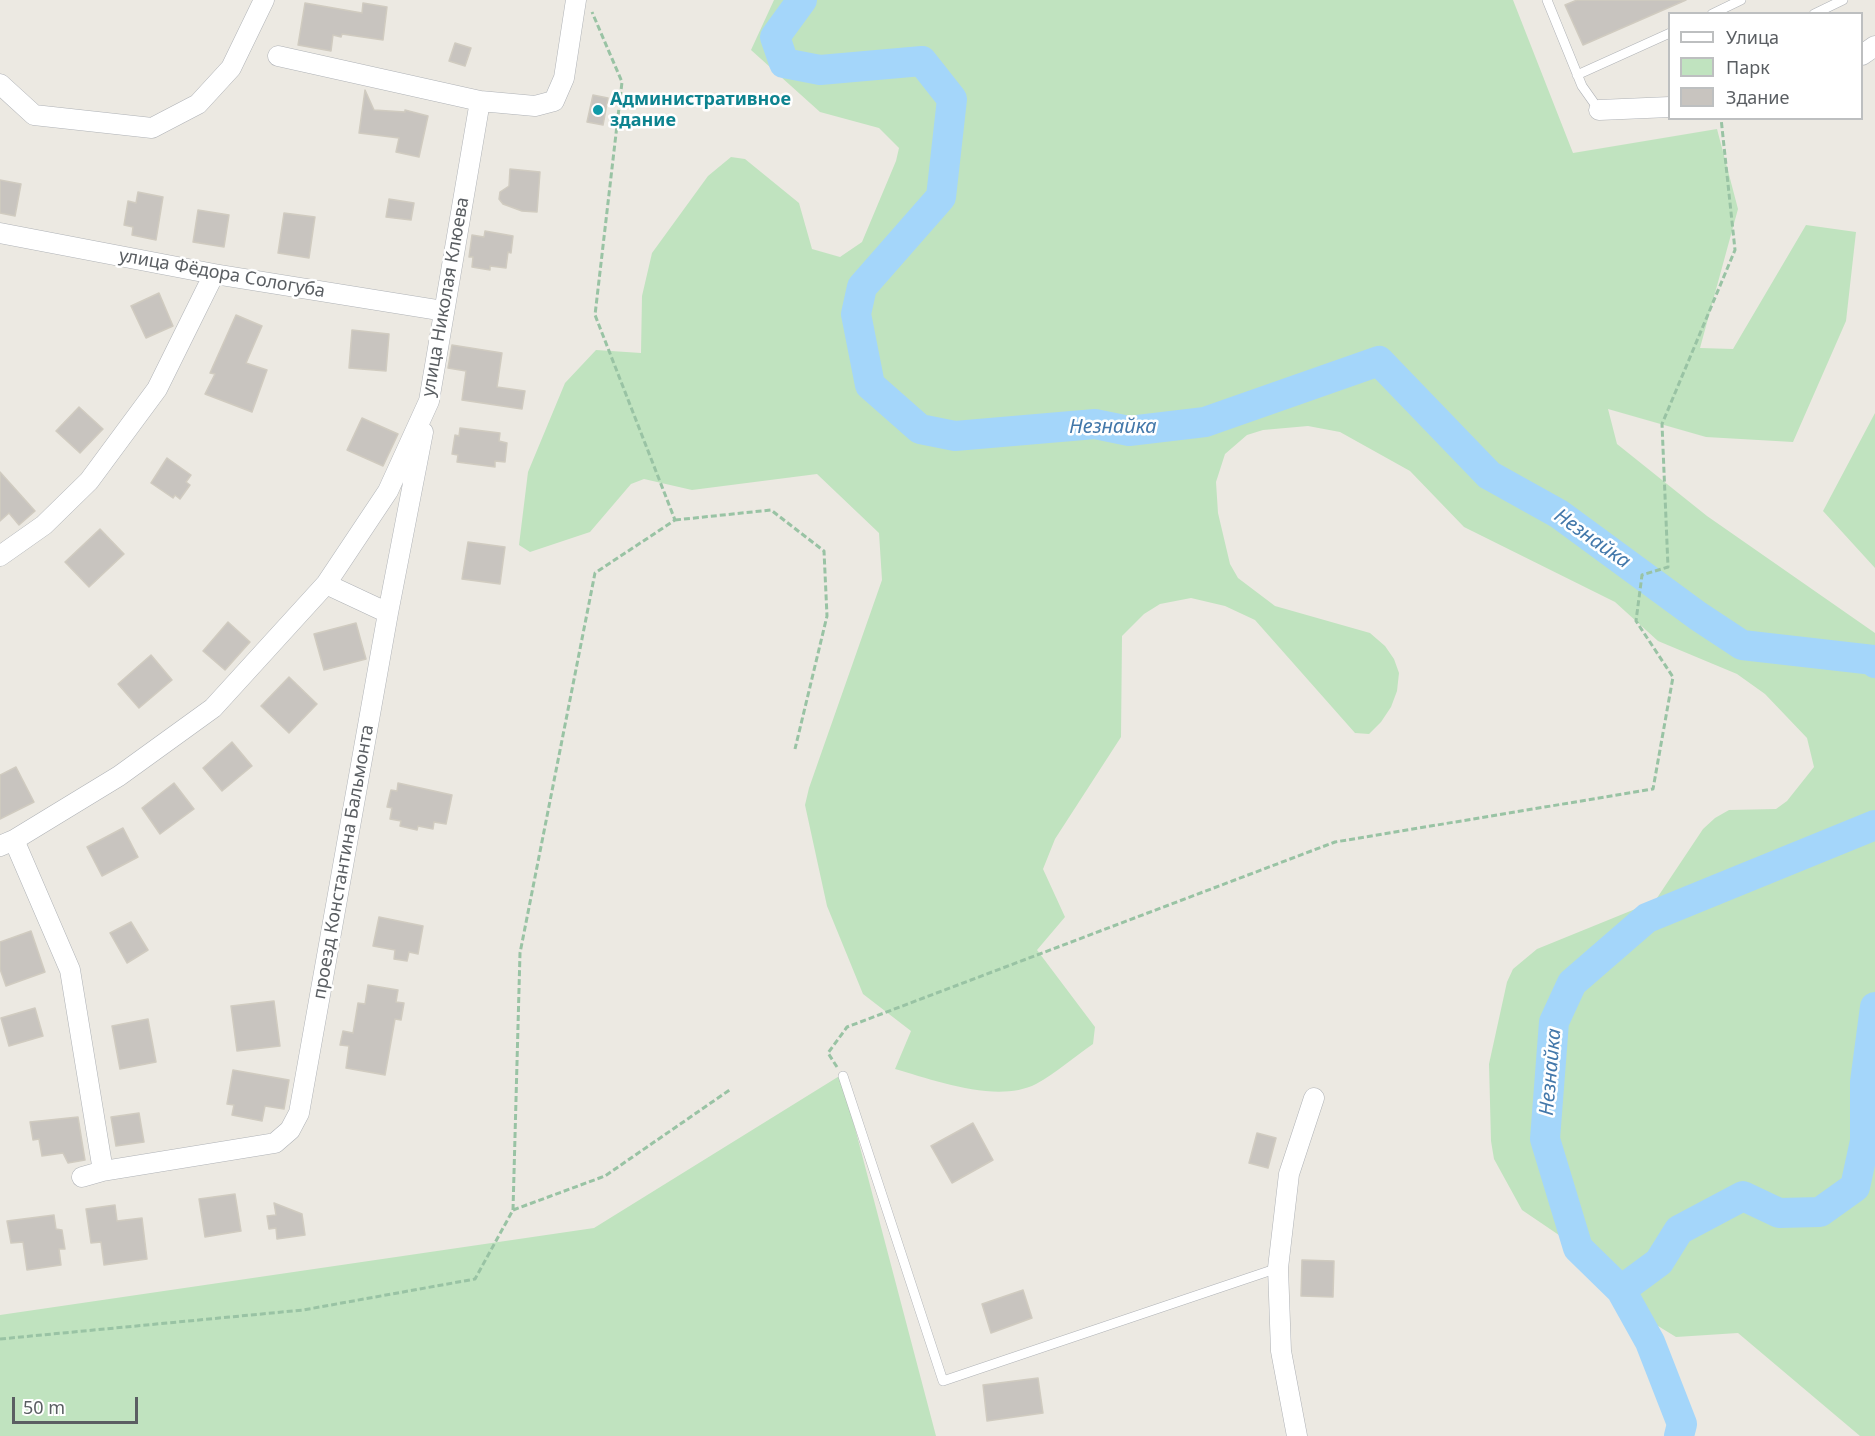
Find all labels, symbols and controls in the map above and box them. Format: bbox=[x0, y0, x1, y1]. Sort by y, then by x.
legend bbox=[1668, 12, 1863, 120]
text: Улица bbox=[1726, 25, 1779, 49]
text: Парк bbox=[1726, 55, 1770, 79]
text: Здание bbox=[1726, 85, 1789, 109]
place label: Административное здание bbox=[610, 89, 791, 132]
marker: Административное здание bbox=[591, 103, 605, 117]
street label: улица Николая Клюева bbox=[418, 196, 474, 398]
street label: улица Фёдора Сологуба bbox=[117, 245, 327, 303]
water label: Незнайка bbox=[1069, 415, 1157, 439]
water label: Незнайка bbox=[1549, 504, 1635, 574]
street label: проезд Константина Бальмонта bbox=[309, 723, 379, 1001]
water label: Незнайка bbox=[1535, 1027, 1567, 1117]
scale bar bbox=[15, 1385, 141, 1423]
text: 50 m bbox=[23, 1395, 65, 1419]

